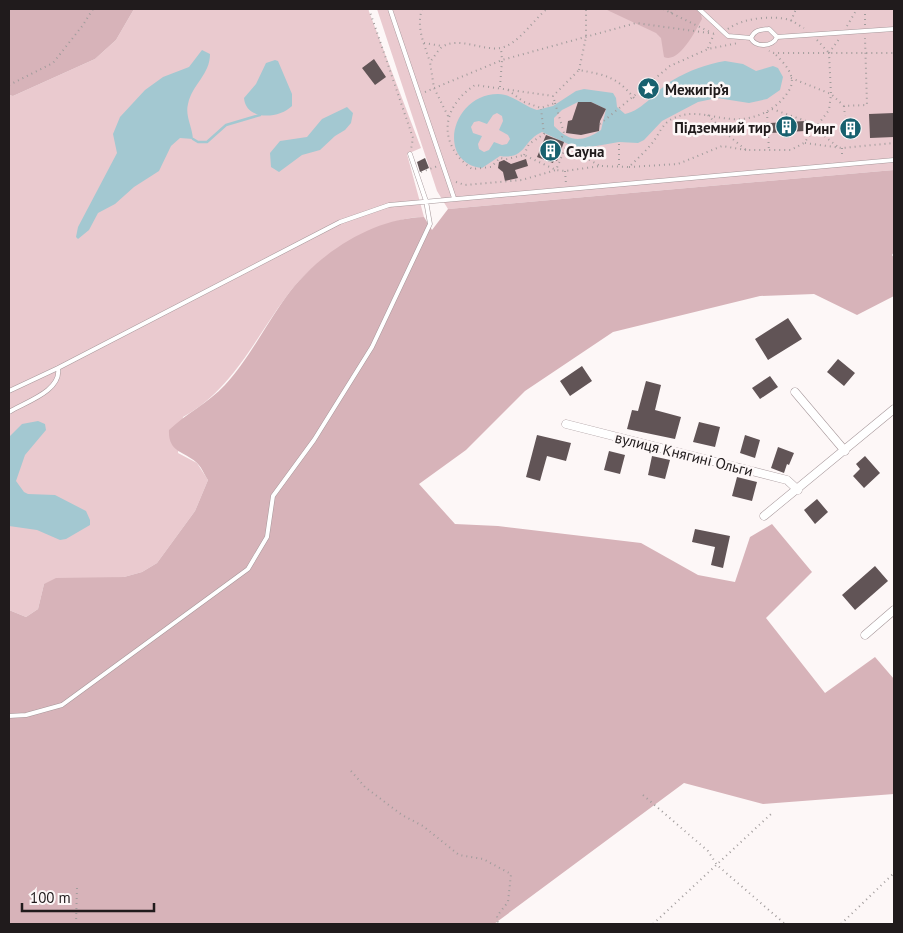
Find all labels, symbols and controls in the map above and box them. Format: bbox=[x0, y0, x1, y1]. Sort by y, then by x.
place icon: Межигір’я bbox=[637, 77, 661, 101]
place label: Межигір’я bbox=[665, 80, 729, 99]
building icon: Підземний тир bbox=[775, 115, 799, 139]
building icon: Ринг bbox=[839, 116, 863, 140]
place label: Підземний тир bbox=[674, 118, 771, 137]
place label: Ринг bbox=[805, 119, 835, 138]
building icon: Сауна bbox=[538, 139, 562, 163]
place label: Сауна bbox=[566, 142, 605, 161]
street label: вулиця Княгині Ольги bbox=[613, 428, 755, 480]
scale bar bbox=[22, 880, 155, 912]
text: 100 m bbox=[30, 888, 71, 907]

